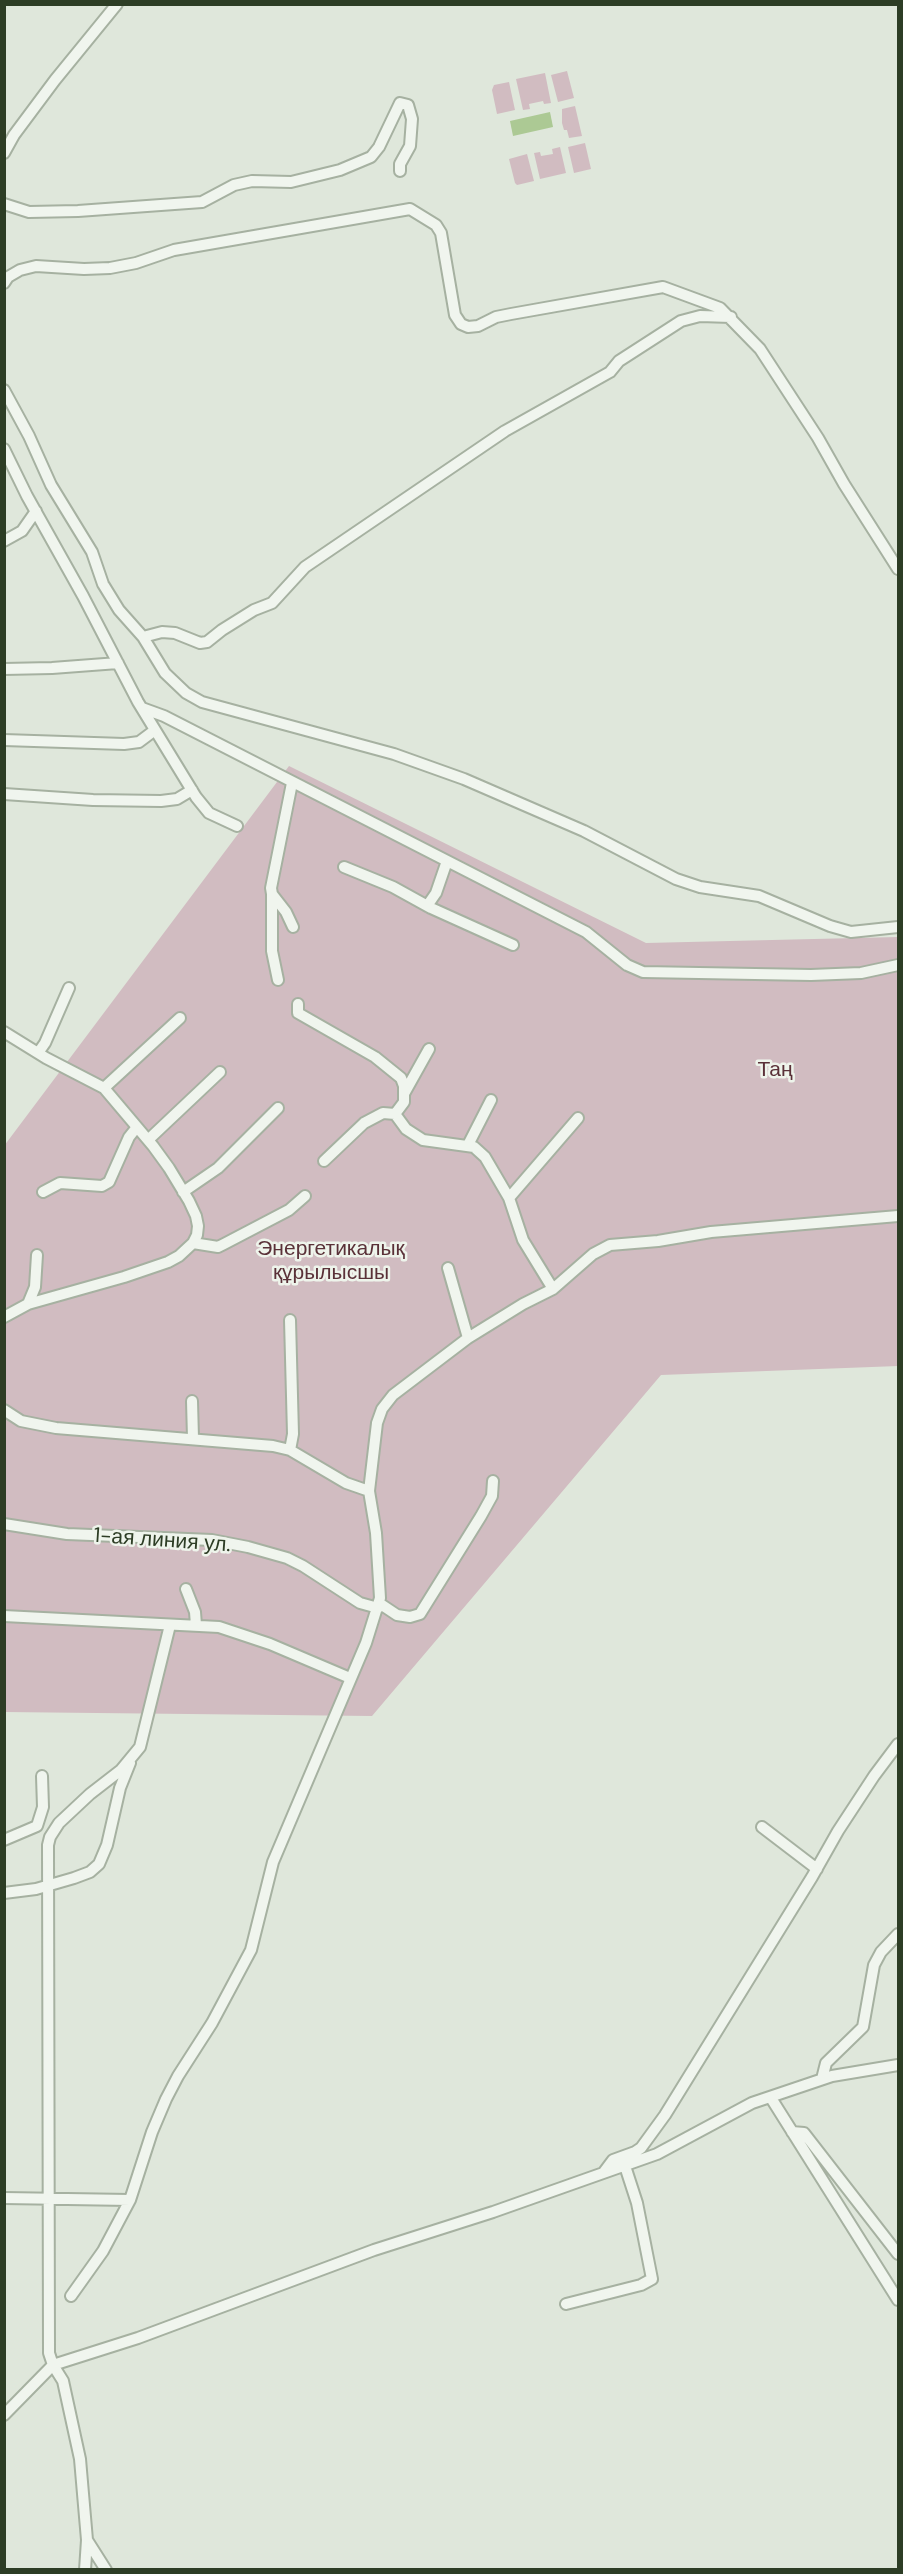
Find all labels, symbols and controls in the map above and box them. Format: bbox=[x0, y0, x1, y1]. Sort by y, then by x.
park label: Таң bbox=[757, 1057, 793, 1083]
park label: Энергетикалық құрылысшы bbox=[257, 1236, 405, 1286]
street label: 1-ая линия ул. bbox=[93, 1524, 231, 1558]

